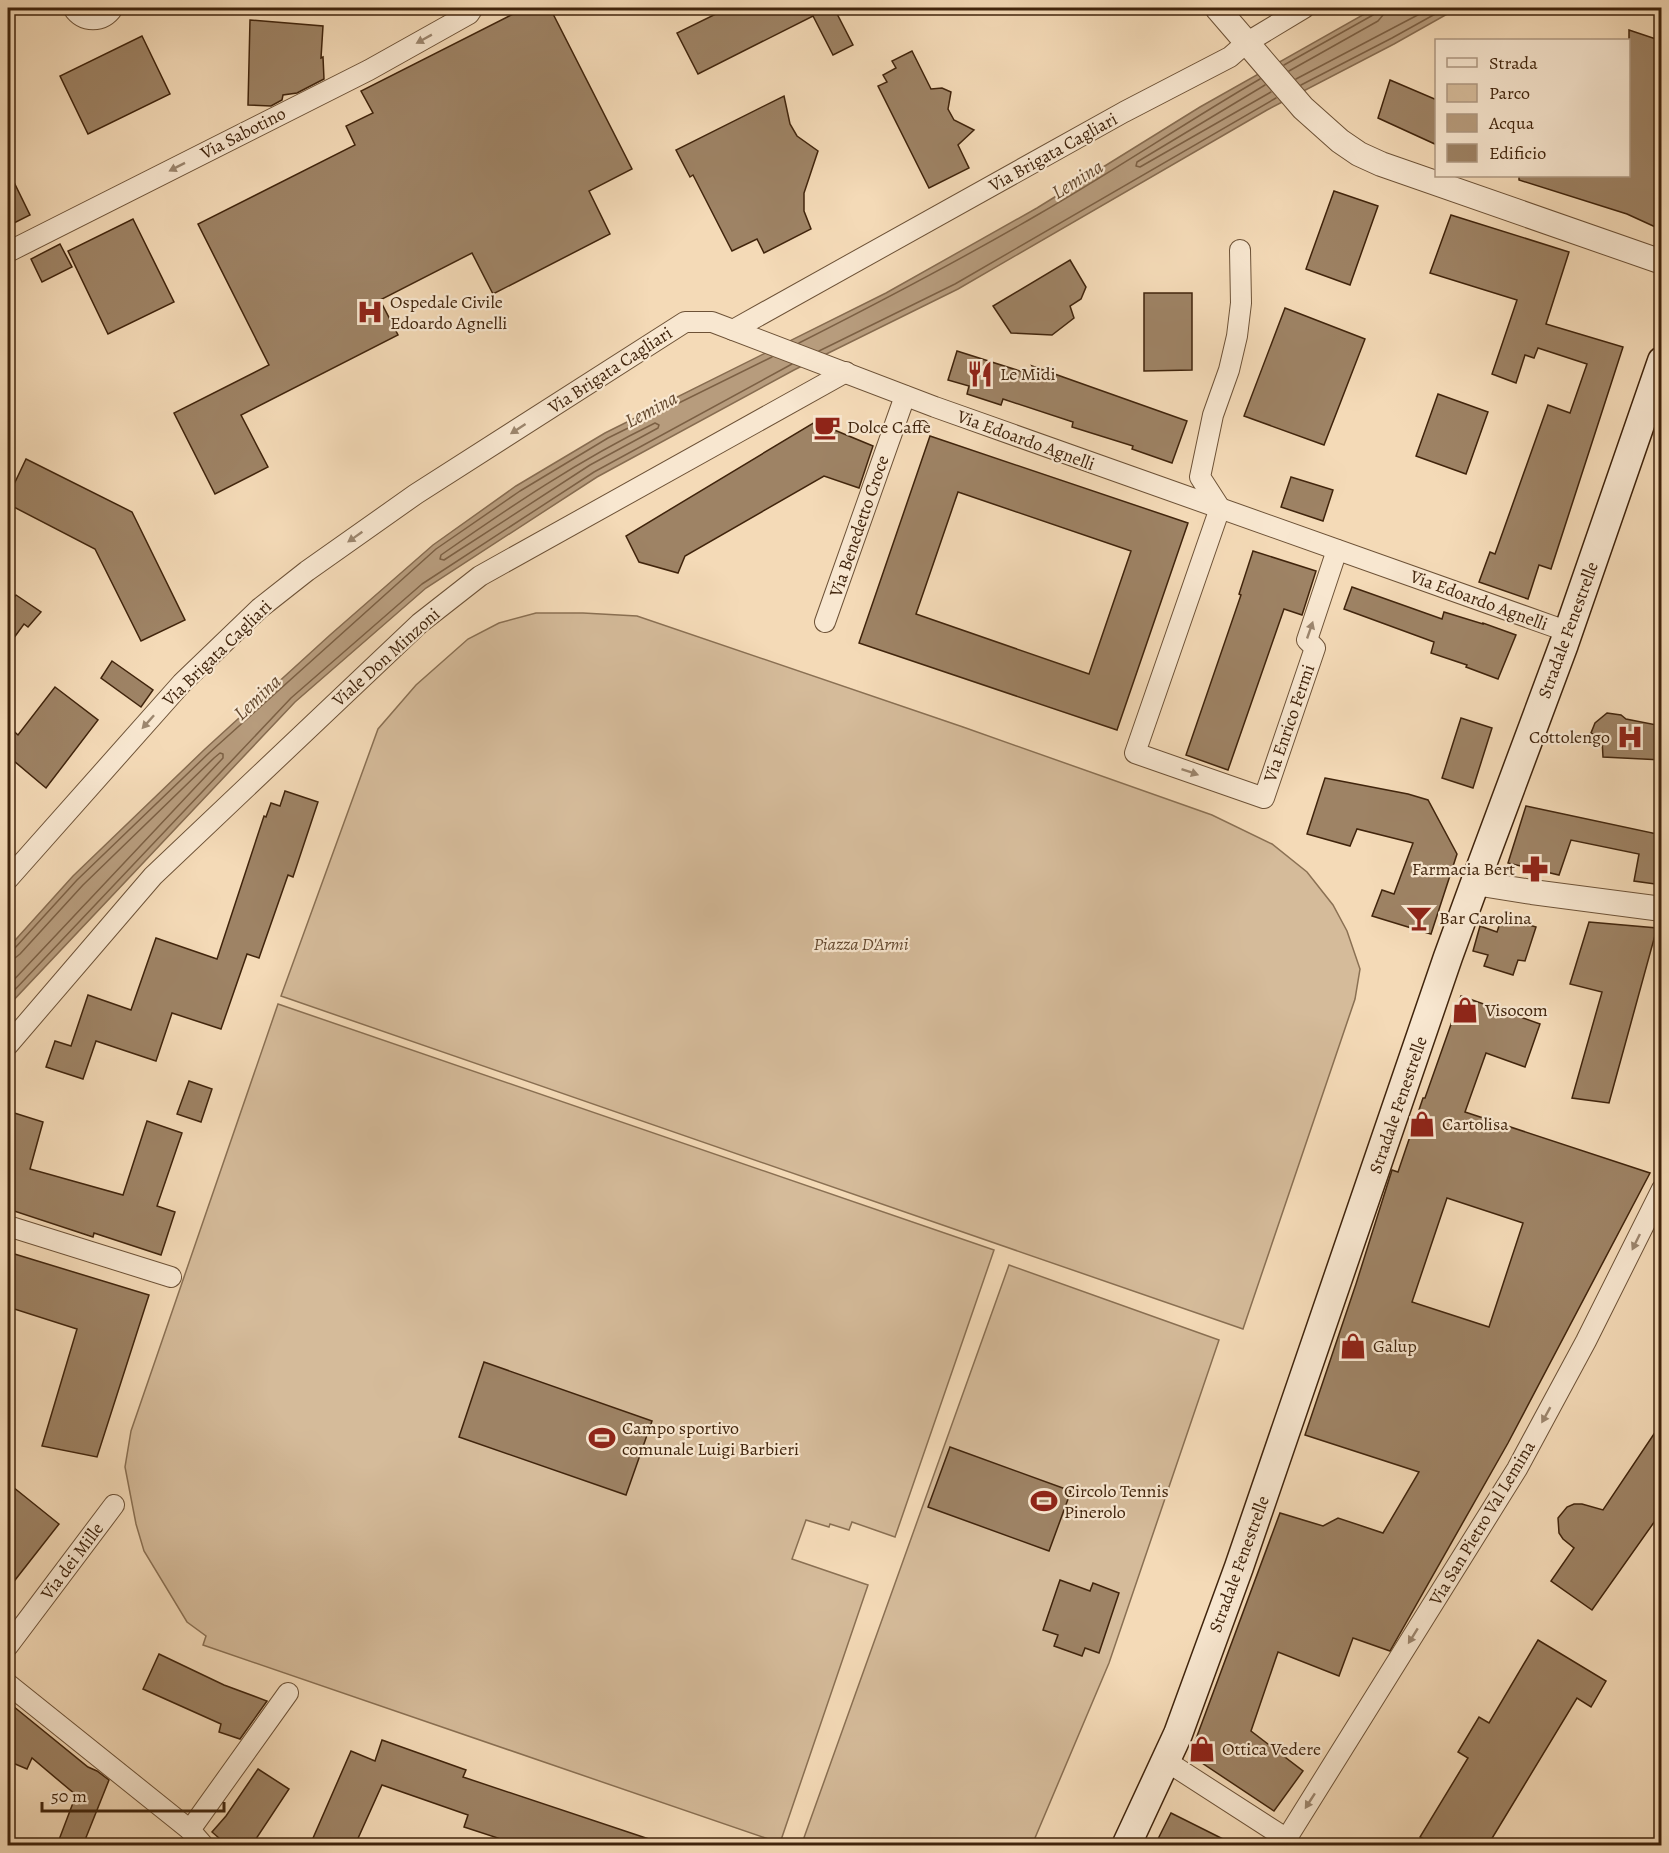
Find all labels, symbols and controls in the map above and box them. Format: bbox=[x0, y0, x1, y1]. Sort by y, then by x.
one-way arrow bbox=[416, 34, 433, 44]
legend bbox=[1435, 39, 1630, 177]
text: Strada bbox=[1489, 51, 1538, 75]
text: Parco bbox=[1489, 81, 1530, 105]
street label: Via Sabotino bbox=[195, 101, 290, 165]
street label: Via Brigata Cagliari bbox=[984, 107, 1122, 198]
text: Acqua bbox=[1488, 111, 1535, 135]
text: Edificio bbox=[1489, 141, 1546, 165]
water label: Lemina bbox=[1046, 153, 1108, 206]
one-way arrow bbox=[168, 162, 185, 172]
place label: Ospedale Civile Edoardo Agnelli bbox=[390, 290, 507, 335]
hospital icon: Ospedale Civile Edoardo Agnelli bbox=[355, 297, 385, 327]
street label: Via Brigata Cagliari bbox=[542, 321, 677, 420]
restaurant icon: Le Midi bbox=[965, 359, 995, 389]
place label: Le Midi bbox=[1000, 362, 1056, 386]
water label: Lemina bbox=[620, 384, 682, 435]
street label: Via Edoardo Agnelli bbox=[953, 404, 1098, 476]
cafe icon: Dolce Caffè bbox=[812, 412, 842, 442]
place label: Dolce Caffè bbox=[847, 415, 931, 439]
one-way arrow bbox=[509, 424, 526, 435]
street label: Via Benedetto Croce bbox=[823, 452, 894, 601]
one-way arrow bbox=[348, 531, 364, 543]
street label: Stradale Fenestrelle bbox=[1532, 558, 1604, 702]
street label: Via Edoardo Agnelli bbox=[1406, 564, 1551, 636]
street label: Via Brigata Cagliari bbox=[156, 595, 277, 712]
street label: Viale Don Minzoni bbox=[326, 602, 445, 712]
one-way arrow bbox=[1306, 621, 1316, 639]
street label: Via Enrico Fermi bbox=[1257, 661, 1320, 786]
water label: Lemina bbox=[228, 668, 287, 726]
one-way arrow bbox=[141, 714, 154, 730]
hospital icon: Cottolengo bbox=[1615, 722, 1645, 752]
place label: Cottolengo bbox=[1529, 725, 1610, 749]
one-way arrow bbox=[1181, 767, 1199, 777]
pharmacy icon: Farmacia Bert bbox=[1520, 854, 1550, 884]
place label: Farmacia Bert bbox=[1412, 857, 1515, 881]
bar icon: Bar Carolina bbox=[1404, 903, 1434, 933]
place label: Bar Carolina bbox=[1439, 906, 1532, 930]
park label: Piazza D'Armi bbox=[814, 932, 909, 956]
shop icon: Visocom bbox=[1450, 995, 1480, 1025]
place label: Visocom bbox=[1484, 998, 1548, 1022]
street label: Stradale Fenestrelle bbox=[1363, 1033, 1433, 1177]
shop icon: Cartolisa bbox=[1407, 1109, 1437, 1139]
place label: Cartolisa bbox=[1442, 1112, 1509, 1136]
one-way arrow bbox=[1631, 1233, 1640, 1250]
shop icon: Galup bbox=[1338, 1331, 1368, 1361]
place label: Galup bbox=[1373, 1334, 1417, 1358]
one-way arrow bbox=[1541, 1407, 1551, 1424]
place label: Campo sportivo comunale Luigi Barbieri bbox=[622, 1416, 799, 1461]
sports icon: Campo sportivo comunale Luigi Barbieri bbox=[587, 1423, 617, 1453]
street label: Via San Pietro Val Lemina bbox=[1423, 1436, 1541, 1610]
place label: Circolo Tennis Pinerolo bbox=[1064, 1479, 1169, 1524]
sports icon: Circolo Tennis Pinerolo bbox=[1029, 1486, 1059, 1516]
street label: Stradale Fenestrelle bbox=[1203, 1492, 1275, 1636]
street label: Via dei Mille bbox=[35, 1518, 109, 1605]
one-way arrow bbox=[1408, 1628, 1419, 1644]
shop icon: Ottica Vedere bbox=[1187, 1734, 1217, 1764]
place label: Ottica Vedere bbox=[1222, 1737, 1321, 1761]
scale bar bbox=[42, 1775, 224, 1813]
text: 50 m bbox=[51, 1784, 87, 1808]
one-way arrow bbox=[1305, 1793, 1316, 1809]

